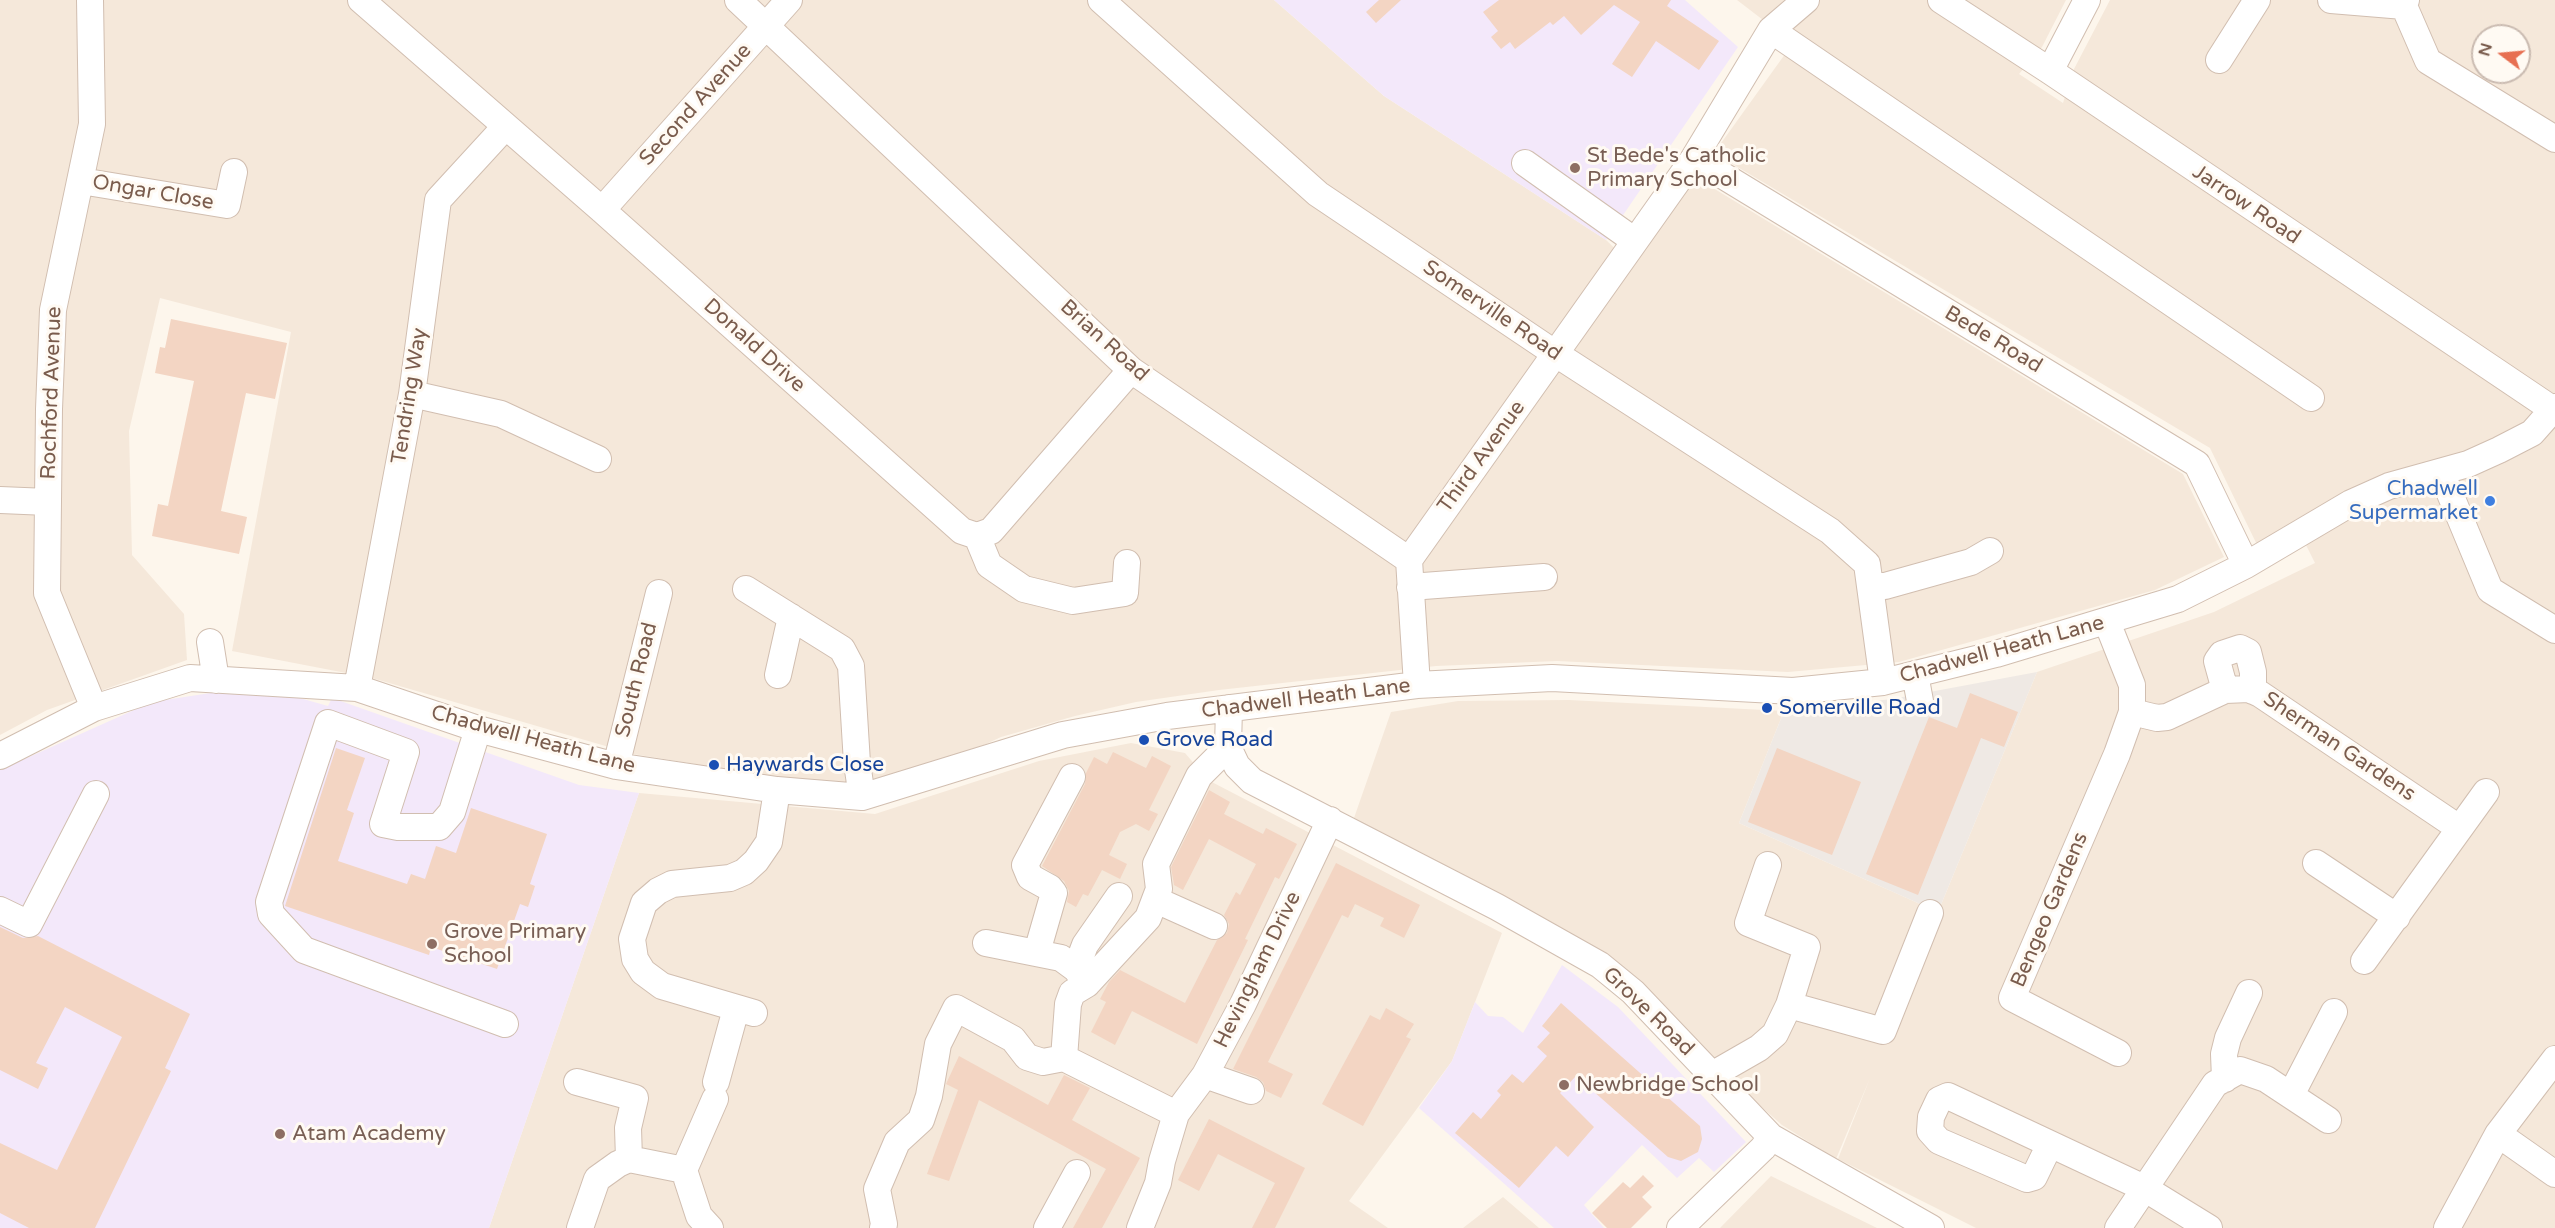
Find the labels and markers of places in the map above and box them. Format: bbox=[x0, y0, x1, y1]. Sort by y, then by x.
place label: St Bede's Catholic Primary School bbox=[1587, 143, 1766, 193]
marker: St Bede's Catholic Primary School bbox=[1568, 161, 1582, 175]
place label: Chadwell Supermarket bbox=[2349, 476, 2478, 526]
marker: Chadwell Supermarket bbox=[2483, 494, 2497, 508]
place label: Somerville Road bbox=[1779, 695, 1941, 721]
marker: Somerville Road bbox=[1760, 701, 1774, 715]
place label: Grove Road bbox=[1156, 727, 1273, 753]
marker: Grove Road bbox=[1137, 733, 1151, 747]
place label: Haywards Close bbox=[726, 752, 884, 778]
marker: Haywards Close bbox=[707, 758, 721, 772]
place label: Grove Primary School bbox=[444, 919, 586, 969]
marker: Grove Primary School bbox=[425, 937, 439, 951]
place label: Newbridge School bbox=[1576, 1072, 1759, 1098]
marker: Newbridge School bbox=[1557, 1078, 1571, 1092]
place label: Atam Academy bbox=[292, 1121, 446, 1147]
marker: Atam Academy bbox=[273, 1127, 287, 1141]

